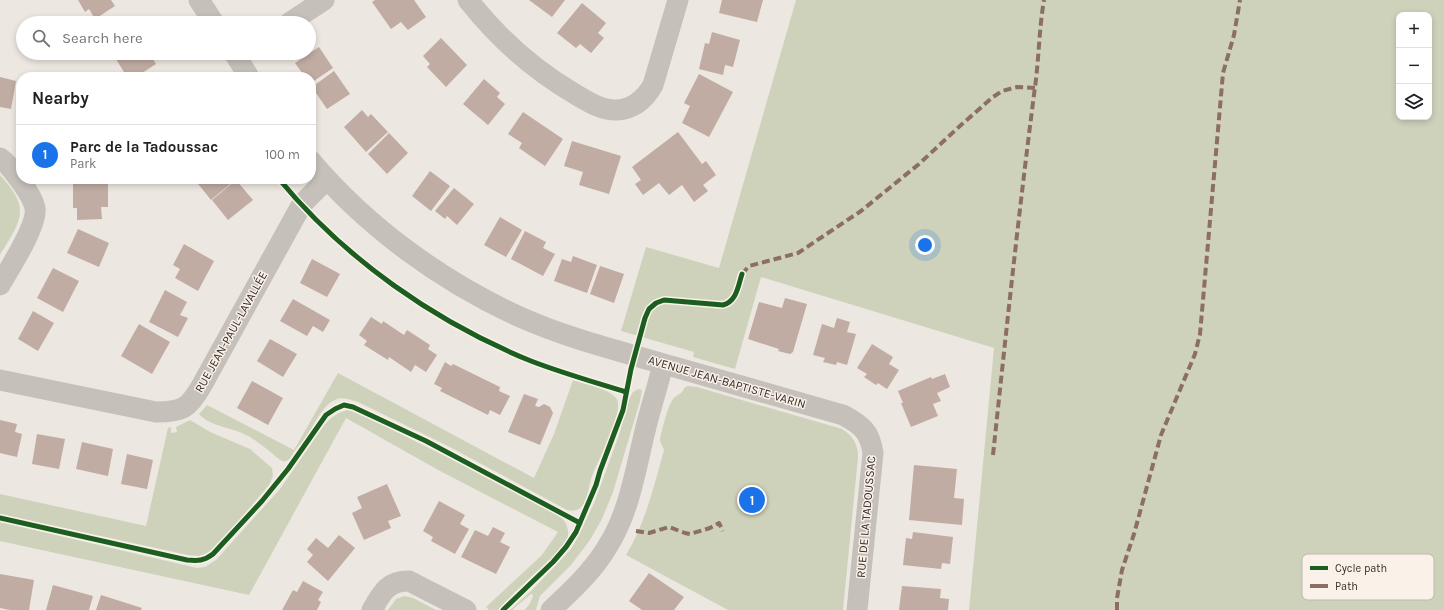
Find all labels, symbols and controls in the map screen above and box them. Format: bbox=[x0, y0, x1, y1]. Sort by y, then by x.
map controls bbox=[1396, 12, 1432, 120]
button: + bbox=[1396, 12, 1432, 48]
search box bbox=[16, 16, 316, 60]
icon: search bbox=[30, 27, 52, 49]
text: Search here bbox=[62, 29, 143, 47]
button: − bbox=[1396, 48, 1432, 84]
button: layers bbox=[1396, 84, 1432, 120]
text: Nearby bbox=[32, 88, 89, 108]
text: Parc de la Tadoussac bbox=[70, 138, 218, 156]
text: 1 bbox=[43, 147, 47, 162]
text: 100 m bbox=[265, 147, 300, 162]
text: Park bbox=[70, 156, 96, 171]
your location bbox=[915, 235, 935, 255]
street label: RUE JEAN-PAUL-LAVALLÉE bbox=[191, 268, 270, 395]
street label: AVENUE JEAN-BAPTISTE-VARIN bbox=[647, 353, 807, 411]
street label: RUE DE LA TADOUSSAC bbox=[854, 455, 878, 579]
pin: 1 bbox=[739, 485, 765, 515]
legend bbox=[1302, 554, 1434, 600]
text: Cycle path bbox=[1335, 562, 1387, 575]
text: Path bbox=[1335, 580, 1358, 593]

